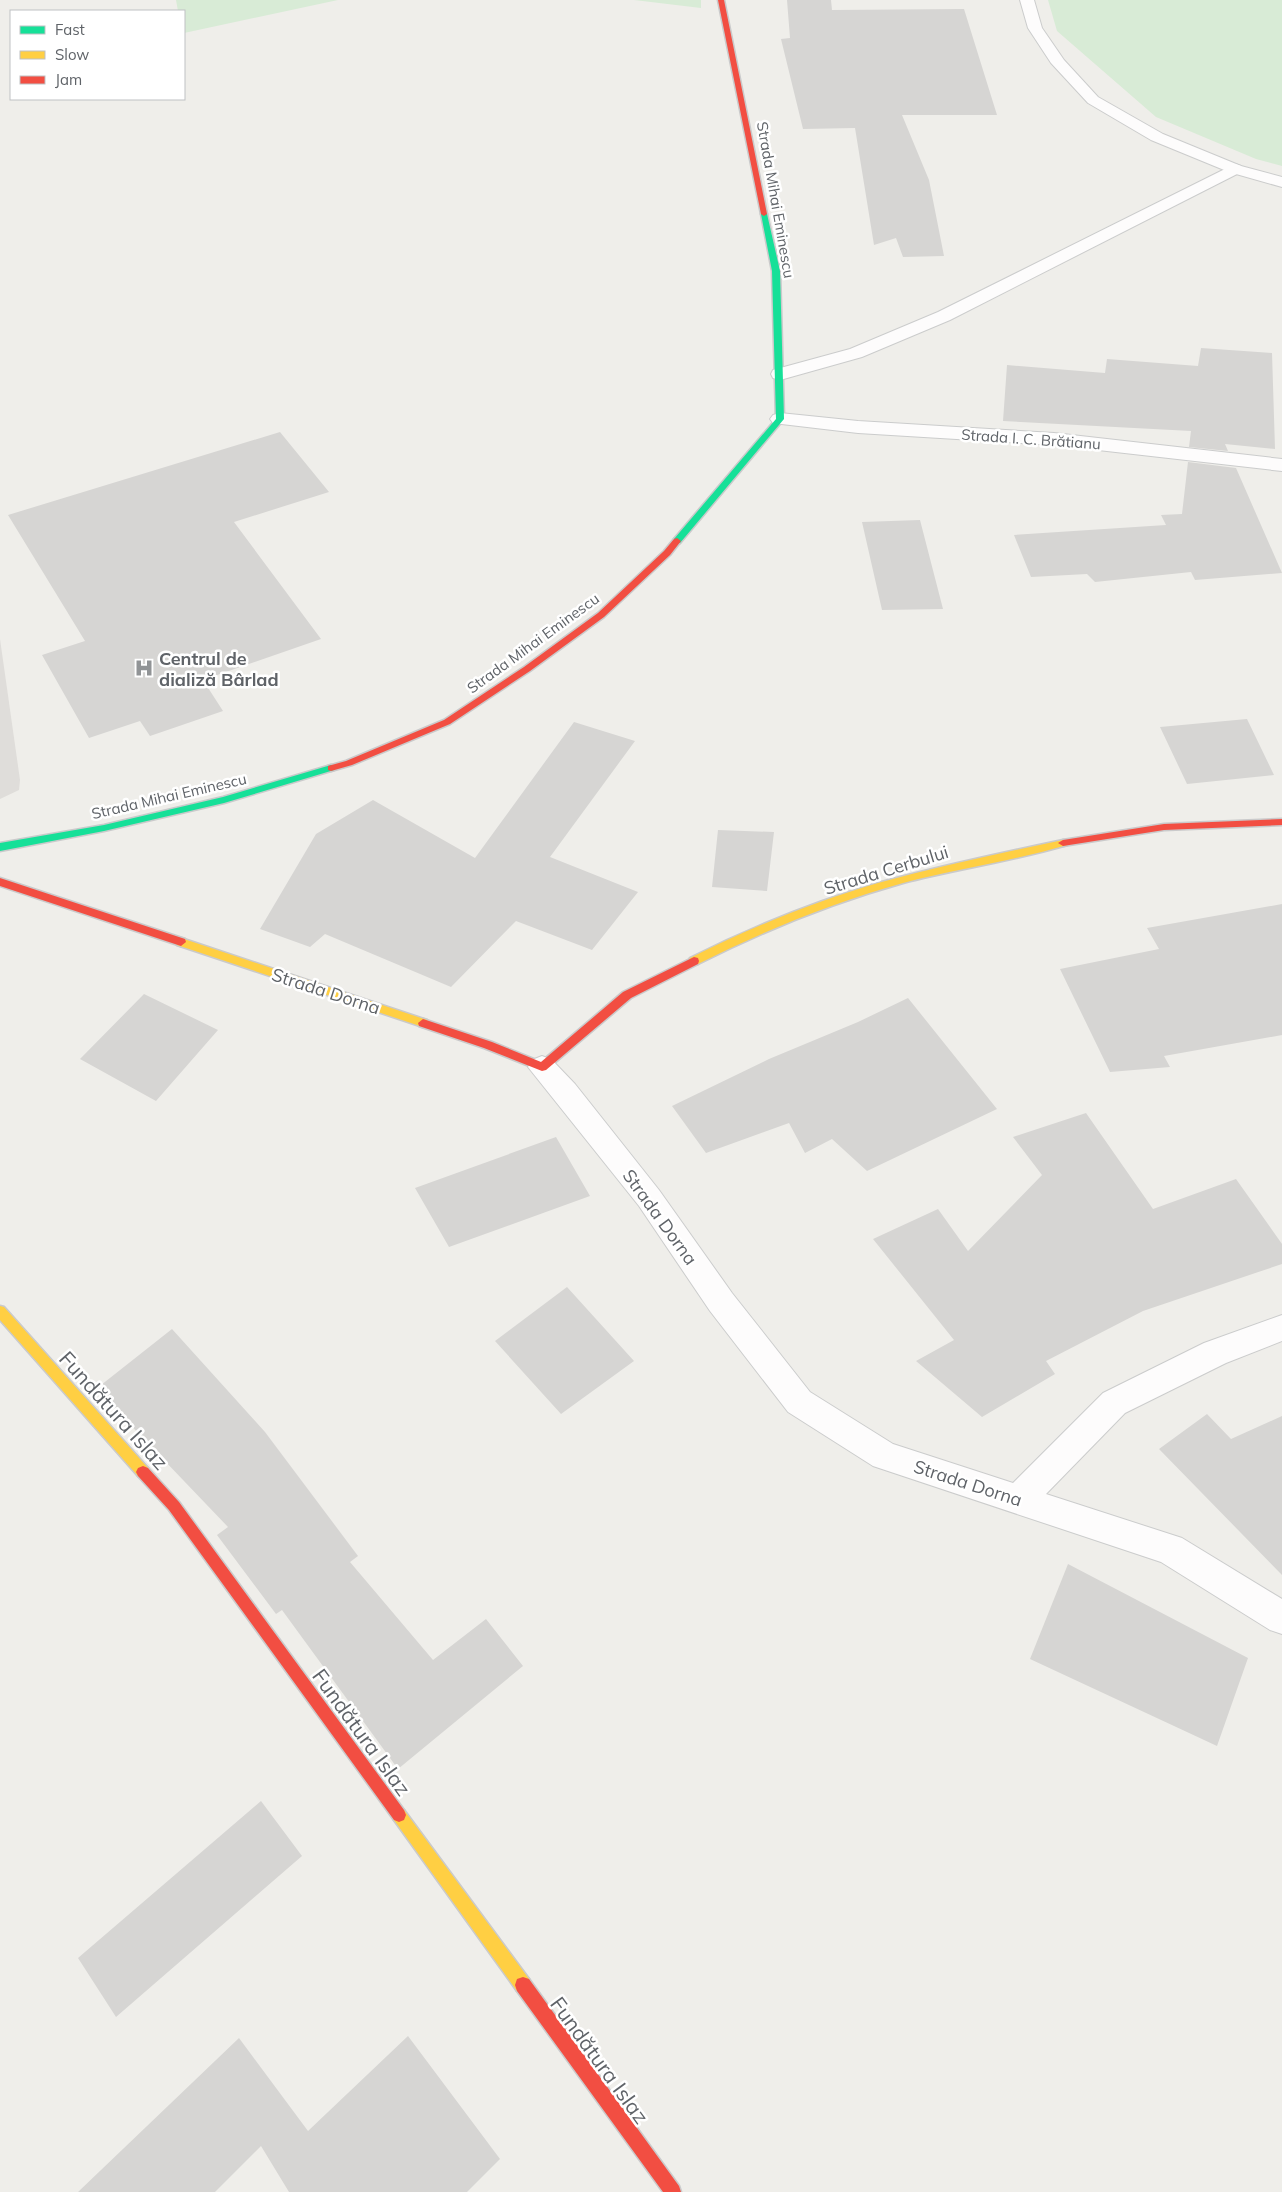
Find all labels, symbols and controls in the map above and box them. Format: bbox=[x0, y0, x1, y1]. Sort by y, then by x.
legend bbox=[10, 10, 185, 100]
text: Fast bbox=[55, 20, 85, 39]
text: Slow bbox=[55, 45, 89, 64]
text: Jam bbox=[55, 70, 82, 89]
street label: Strada Mihai Eminescu bbox=[753, 120, 799, 280]
street label: Strada I. C. Brătianu bbox=[961, 425, 1101, 453]
street label: Strada Mihai Eminescu bbox=[463, 589, 603, 697]
place label: Centrul de dializă Bârlad bbox=[159, 647, 279, 691]
hospital icon: Centrul de dializă Bârlad bbox=[133, 657, 155, 679]
street label: Strada Mihai Eminescu bbox=[90, 769, 248, 823]
street label: Strada Cerbului bbox=[821, 840, 951, 900]
street label: Strada Dorna bbox=[269, 963, 383, 1019]
street label: Strada Dorna bbox=[618, 1165, 702, 1269]
street label: Fundătura Islaz bbox=[54, 1345, 174, 1475]
street label: Strada Dorna bbox=[911, 1455, 1025, 1511]
street label: Fundătura Islaz bbox=[307, 1663, 417, 1801]
street label: Fundătura Islaz bbox=[545, 1991, 655, 2129]

